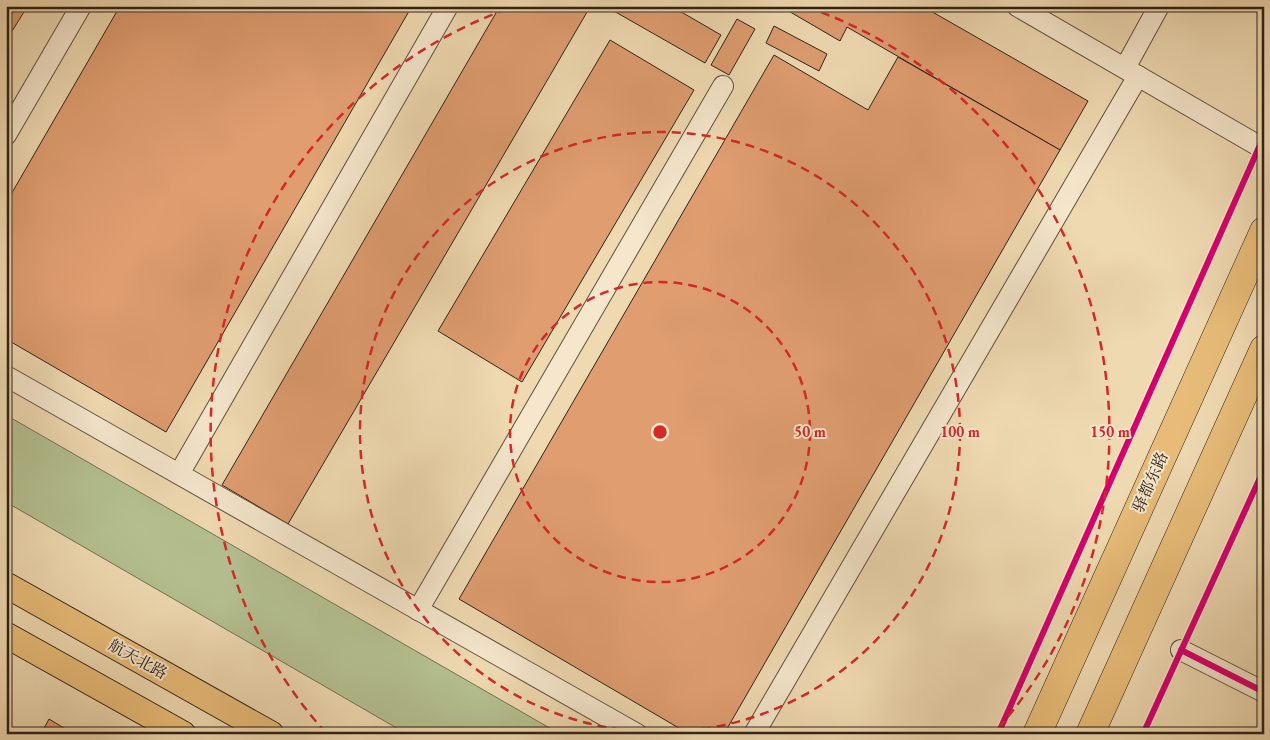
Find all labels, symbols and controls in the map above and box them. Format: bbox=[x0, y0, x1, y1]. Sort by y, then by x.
text: 50 m bbox=[794, 422, 826, 441]
text: 100 m bbox=[940, 422, 980, 441]
text: 150 m bbox=[1090, 422, 1130, 441]
centre of rings bbox=[651, 423, 669, 441]
street label: 驿都东路 bbox=[1127, 448, 1173, 516]
street label: 航天北路 bbox=[105, 634, 171, 684]

